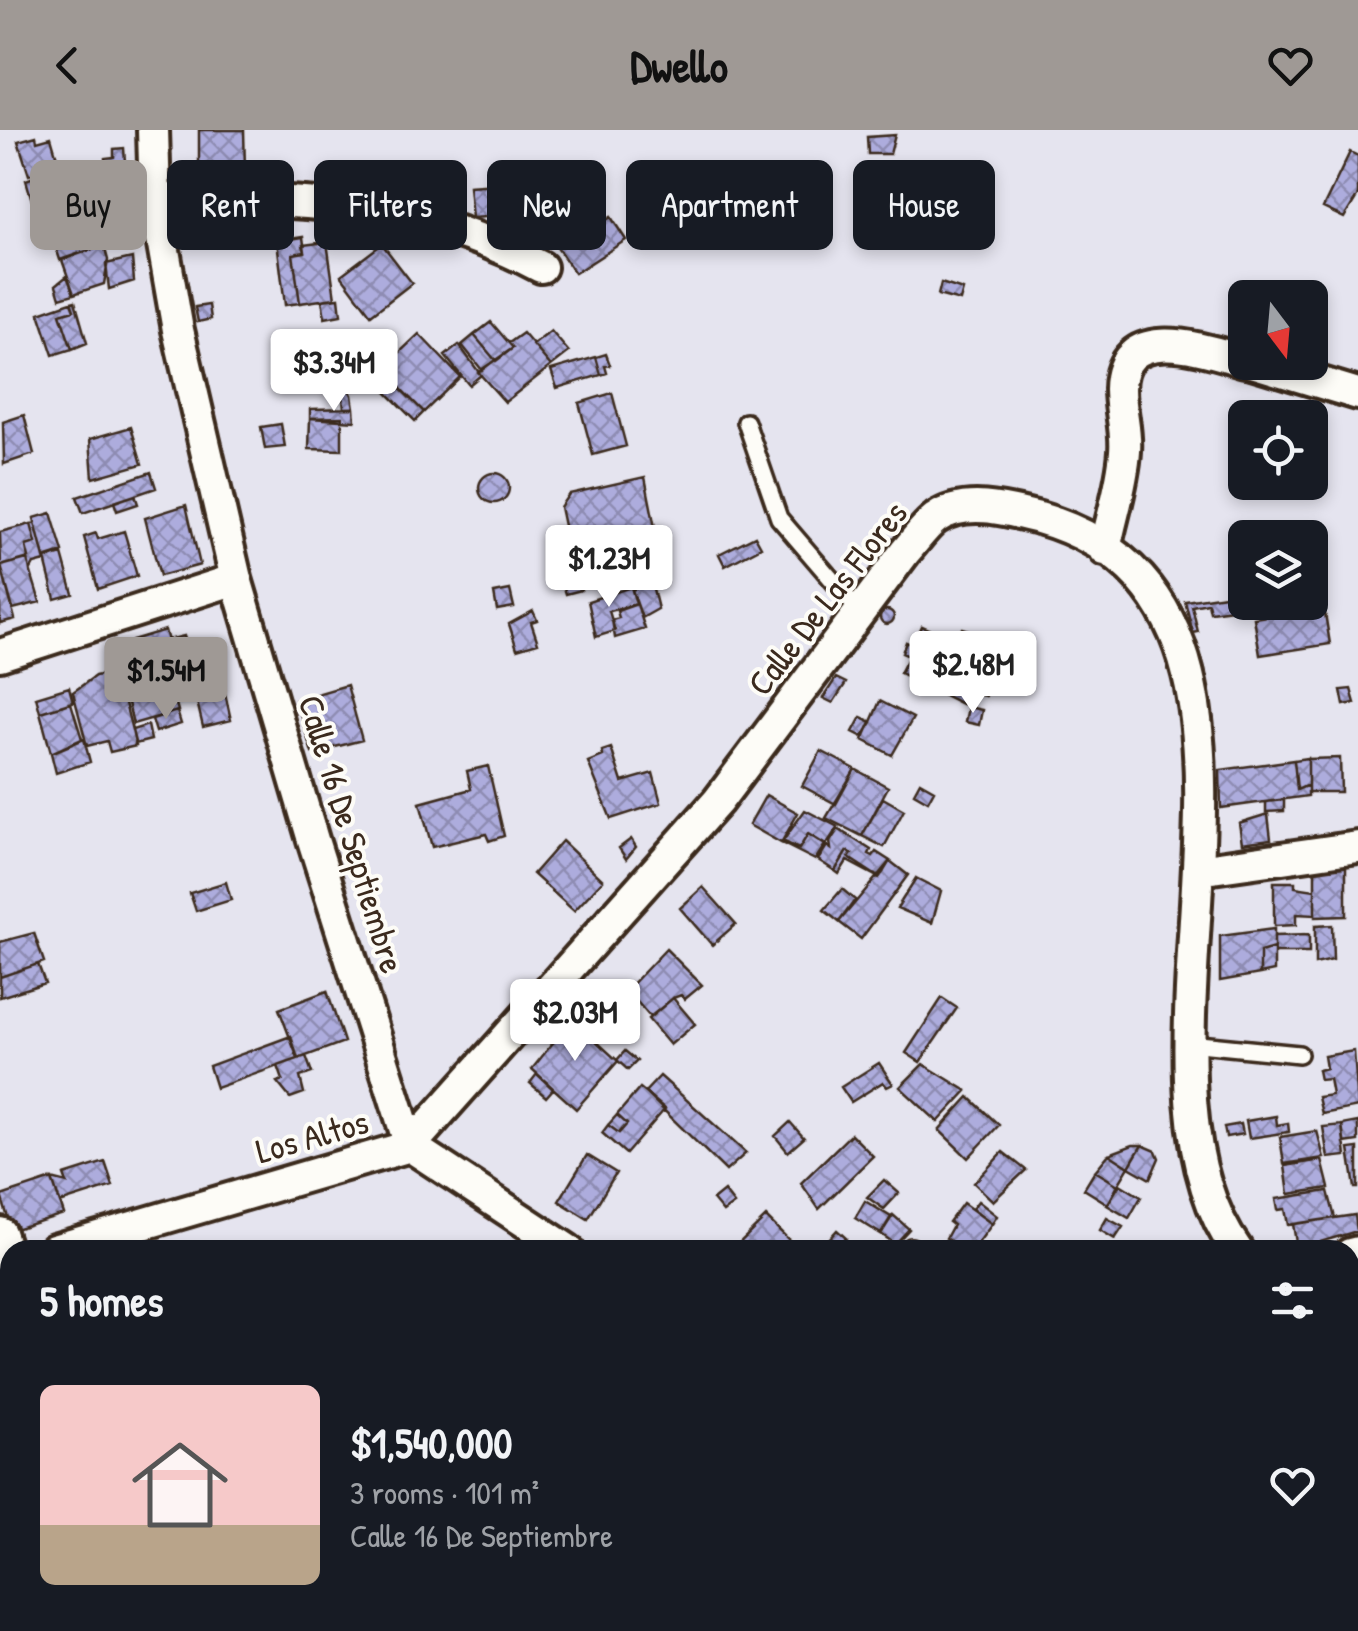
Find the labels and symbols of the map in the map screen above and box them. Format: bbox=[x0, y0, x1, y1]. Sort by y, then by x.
north arrow bbox=[1228, 280, 1328, 380]
pin: $3.34M bbox=[253, 329, 415, 414]
street label: Calle De Las Flores bbox=[736, 491, 918, 705]
pin: $1.23M bbox=[528, 525, 690, 610]
pin: $2.48M bbox=[892, 631, 1054, 716]
pin: $1.54M bbox=[85, 637, 247, 722]
street label: Calle 16 De Septiembre bbox=[287, 690, 417, 979]
pin: $2.03M bbox=[494, 979, 656, 1064]
street label: Los Altos bbox=[250, 1098, 374, 1174]

